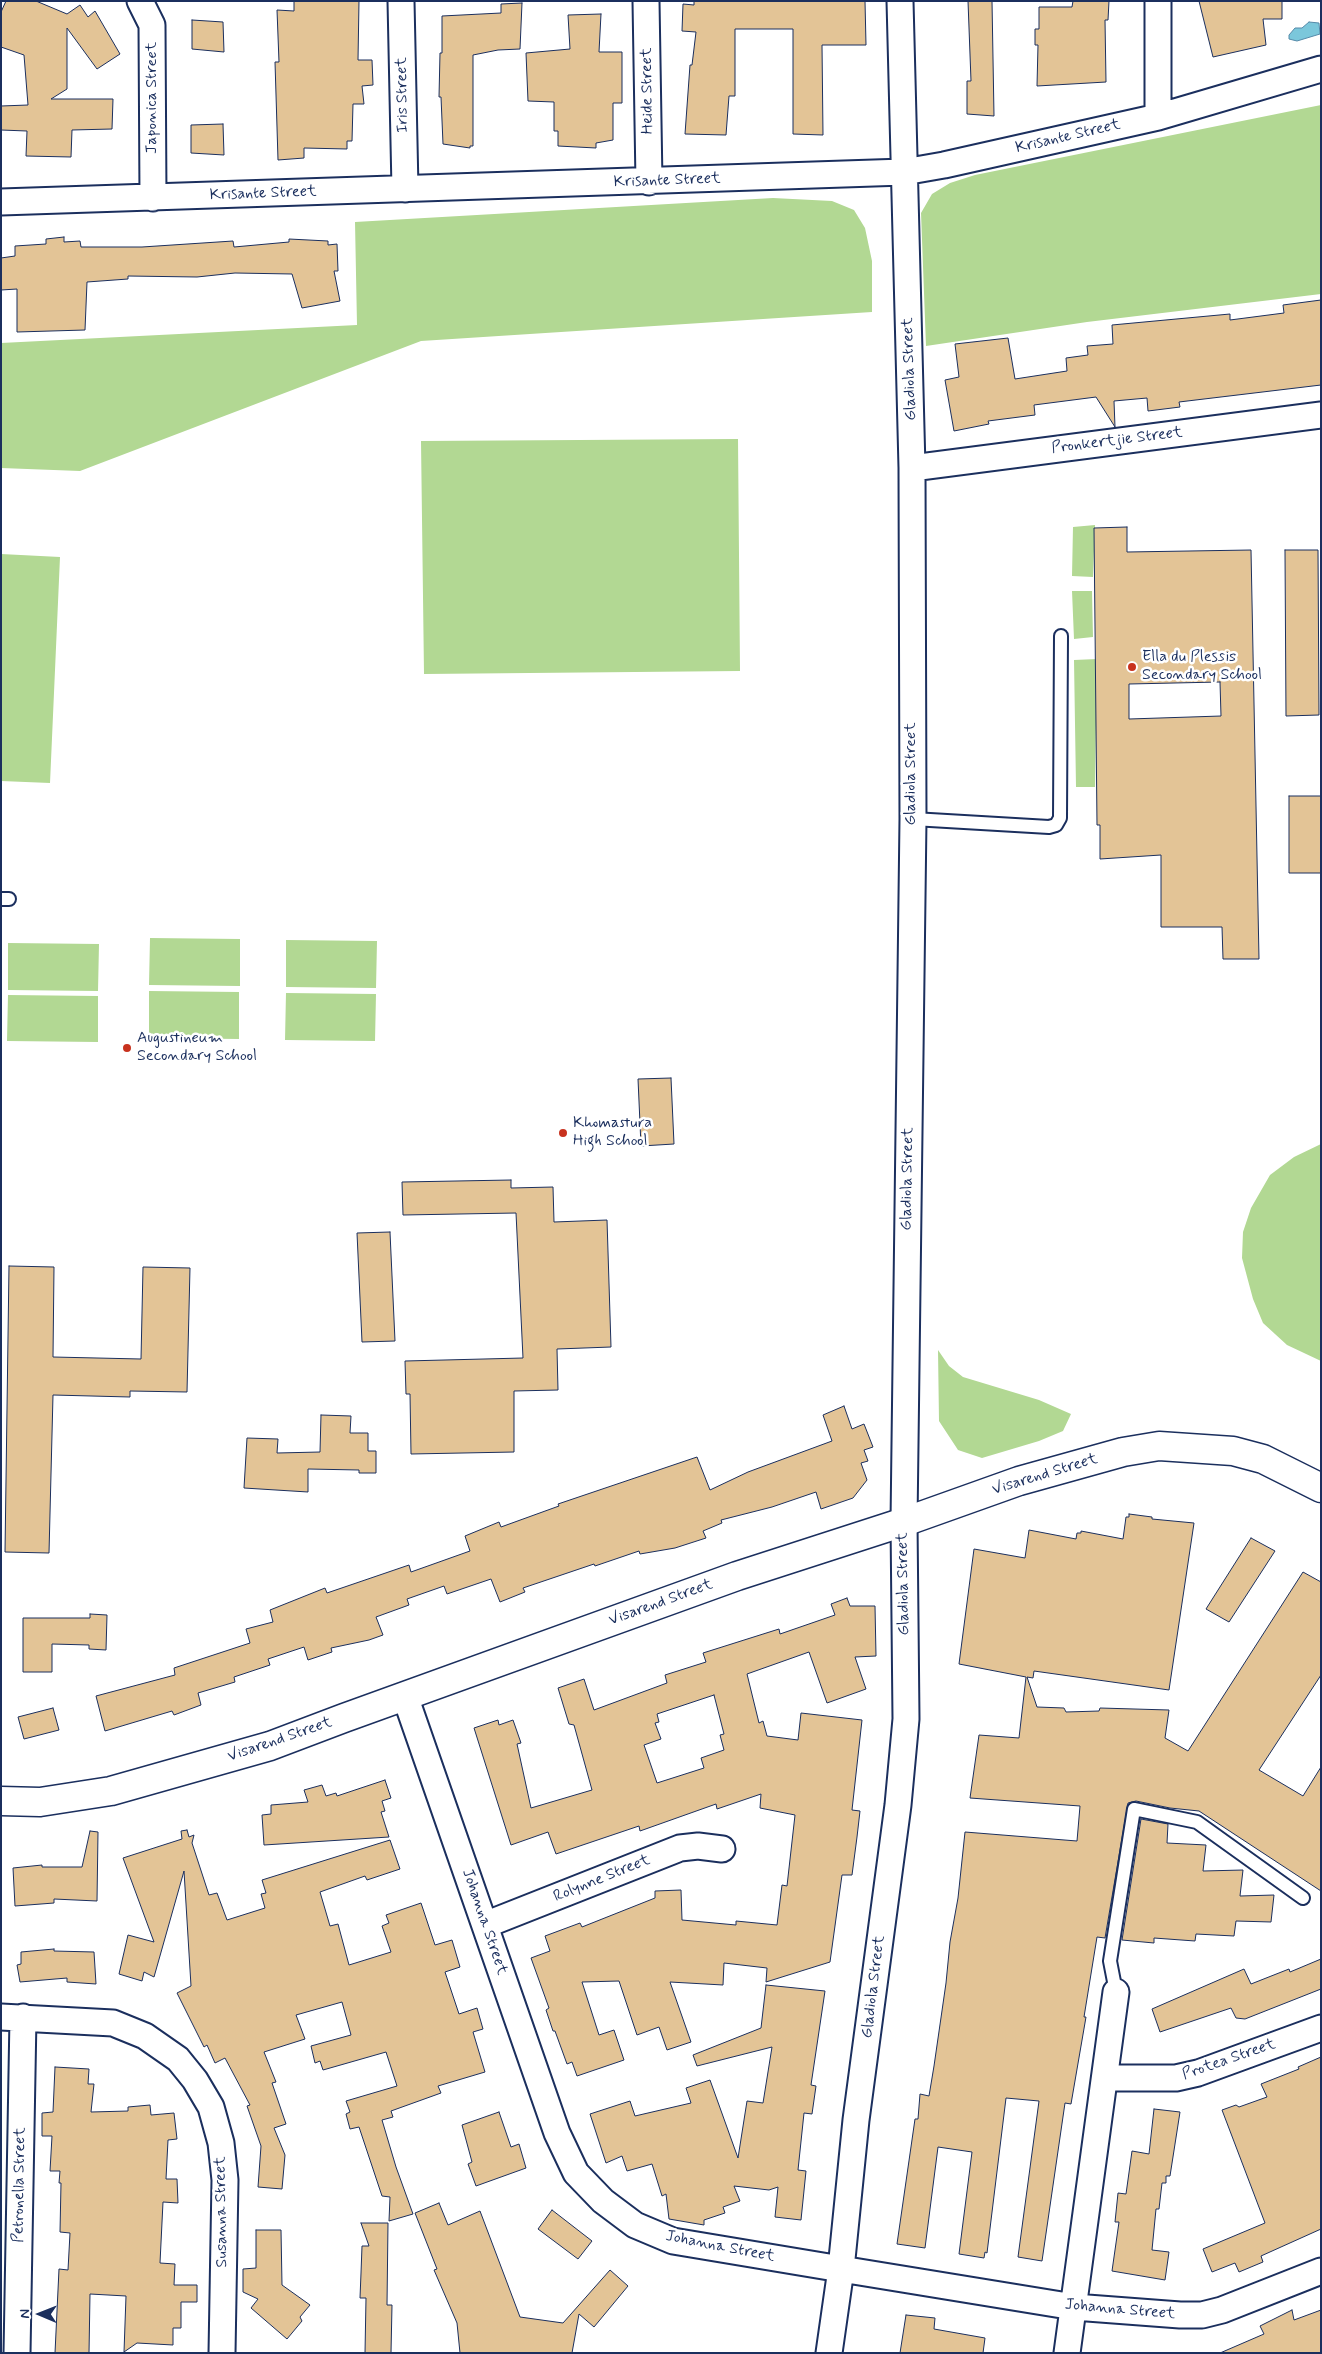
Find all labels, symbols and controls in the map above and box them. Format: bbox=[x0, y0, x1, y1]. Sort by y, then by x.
street label: Japonica Street bbox=[143, 42, 163, 154]
street label: Heide Street bbox=[638, 47, 658, 135]
street label: Iris Street bbox=[393, 57, 413, 133]
street label: Krisante Street bbox=[1014, 116, 1122, 158]
street label: Krisante Street bbox=[613, 170, 721, 192]
street label: Krisante Street bbox=[209, 183, 317, 205]
street label: Gladiola Street bbox=[899, 317, 921, 421]
street label: Pronkertjie Street bbox=[1050, 423, 1184, 459]
place label: Ella du Plessis Secondary School bbox=[1142, 648, 1262, 686]
marker: Ella du Plessis Secondary School bbox=[1126, 661, 1138, 673]
street label: Gladiola Street bbox=[902, 722, 922, 826]
place label: Augustineum Secondary School bbox=[137, 1029, 257, 1067]
marker: Augustineum Secondary School bbox=[121, 1042, 133, 1054]
place label: Khomastura High School bbox=[573, 1114, 652, 1152]
marker: Khomastura High School bbox=[557, 1127, 569, 1139]
street label: Gladiola Street bbox=[898, 1127, 918, 1231]
street label: Visarend Street bbox=[990, 1450, 1100, 1500]
street label: Gladiola Street bbox=[894, 1532, 914, 1636]
street label: Visarend Street bbox=[606, 1575, 716, 1631]
street label: Visarend Street bbox=[225, 1713, 335, 1767]
street label: Rolynne Street bbox=[551, 1851, 653, 1907]
street label: Johanna Street bbox=[457, 1866, 511, 1978]
street label: Gladiola Street bbox=[858, 1935, 890, 2039]
street label: Protea Street bbox=[1180, 2035, 1278, 2085]
street label: Petronella Street bbox=[9, 2127, 31, 2243]
street label: Susanna Street bbox=[211, 2156, 233, 2268]
street label: Johanna Street bbox=[664, 2227, 776, 2267]
north arrow bbox=[15, 2289, 65, 2339]
street label: Johanna Street bbox=[1064, 2296, 1176, 2324]
text: N bbox=[16, 2309, 34, 2319]

